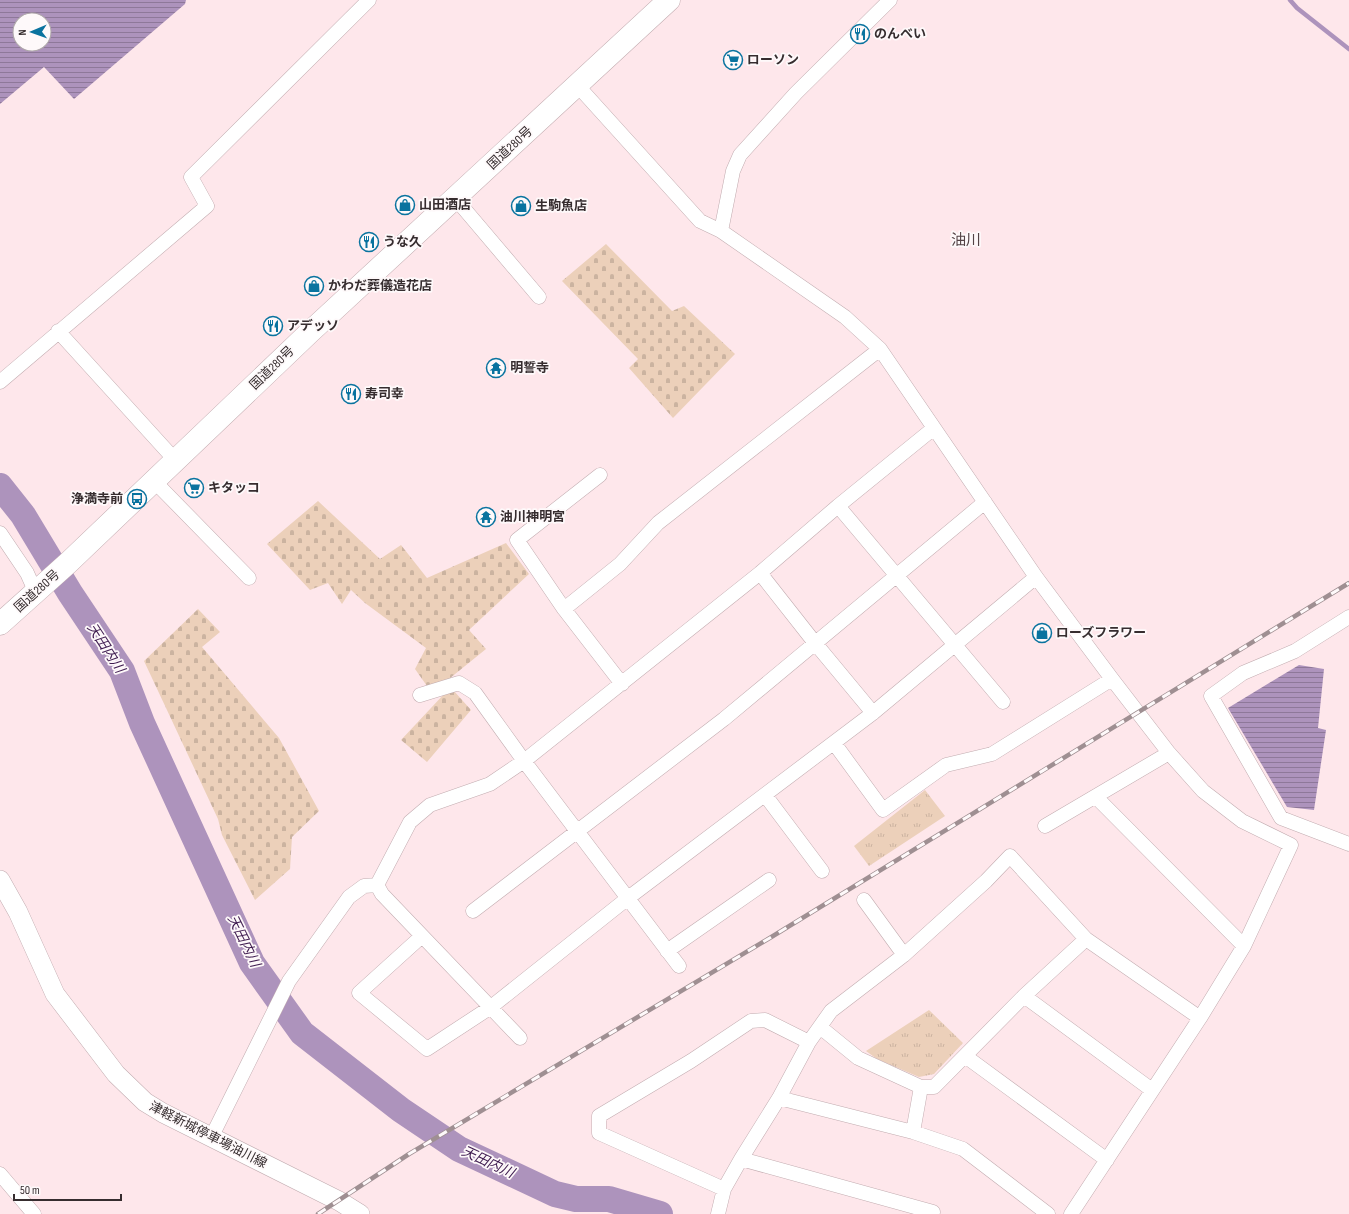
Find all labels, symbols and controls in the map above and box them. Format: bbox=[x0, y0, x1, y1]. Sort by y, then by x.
north arrow bbox=[12, 12, 52, 52]
restaurant icon: のんべい bbox=[849, 23, 871, 45]
place label: のんべい bbox=[874, 26, 926, 42]
text: N bbox=[16, 29, 29, 35]
supermarket icon: ローソン bbox=[722, 49, 744, 71]
place label: ローソン bbox=[747, 52, 799, 68]
street label: 国道280号 bbox=[484, 123, 536, 173]
shop icon: 山田酒店 bbox=[394, 194, 416, 216]
shop icon: 生駒魚店 bbox=[510, 195, 532, 217]
place label: 山田酒店 bbox=[419, 197, 471, 213]
place label: 生駒魚店 bbox=[535, 198, 587, 214]
restaurant icon: うな久 bbox=[358, 231, 380, 253]
district label: 油川 bbox=[951, 231, 981, 250]
place label: うな久 bbox=[383, 234, 422, 250]
shop icon: かわだ葬儀造花店 bbox=[303, 275, 325, 297]
place label: かわだ葬儀造花店 bbox=[328, 278, 432, 294]
restaurant icon: アデッソ bbox=[262, 315, 284, 337]
place label: アデッソ bbox=[287, 318, 339, 334]
street label: 国道280号 bbox=[246, 343, 298, 393]
temple icon: 明誓寺 bbox=[485, 357, 507, 379]
place label: 明誓寺 bbox=[510, 360, 549, 376]
restaurant icon: 寿司幸 bbox=[340, 383, 362, 405]
place label: 寿司幸 bbox=[365, 386, 404, 402]
supermarket icon: キタッコ bbox=[183, 477, 205, 499]
place label: キタッコ bbox=[208, 480, 260, 496]
bus stop icon: 浄満寺前 bbox=[126, 488, 148, 510]
place label: 浄満寺前 bbox=[71, 491, 123, 507]
temple icon: 油川神明宮 bbox=[475, 506, 497, 528]
place label: 油川神明宮 bbox=[500, 509, 565, 525]
street label: 国道280号 bbox=[11, 566, 63, 616]
water label: 天田内川 bbox=[84, 620, 129, 678]
shop icon: ローズフラワー bbox=[1031, 622, 1053, 644]
place label: ローズフラワー bbox=[1056, 625, 1146, 641]
water label: 天田内川 bbox=[224, 912, 265, 972]
street label: 津軽新城停車場油川線 bbox=[146, 1098, 270, 1172]
water label: 天田内川 bbox=[459, 1142, 519, 1182]
scale bar bbox=[14, 1176, 121, 1202]
text: 50 m bbox=[20, 1183, 40, 1198]

